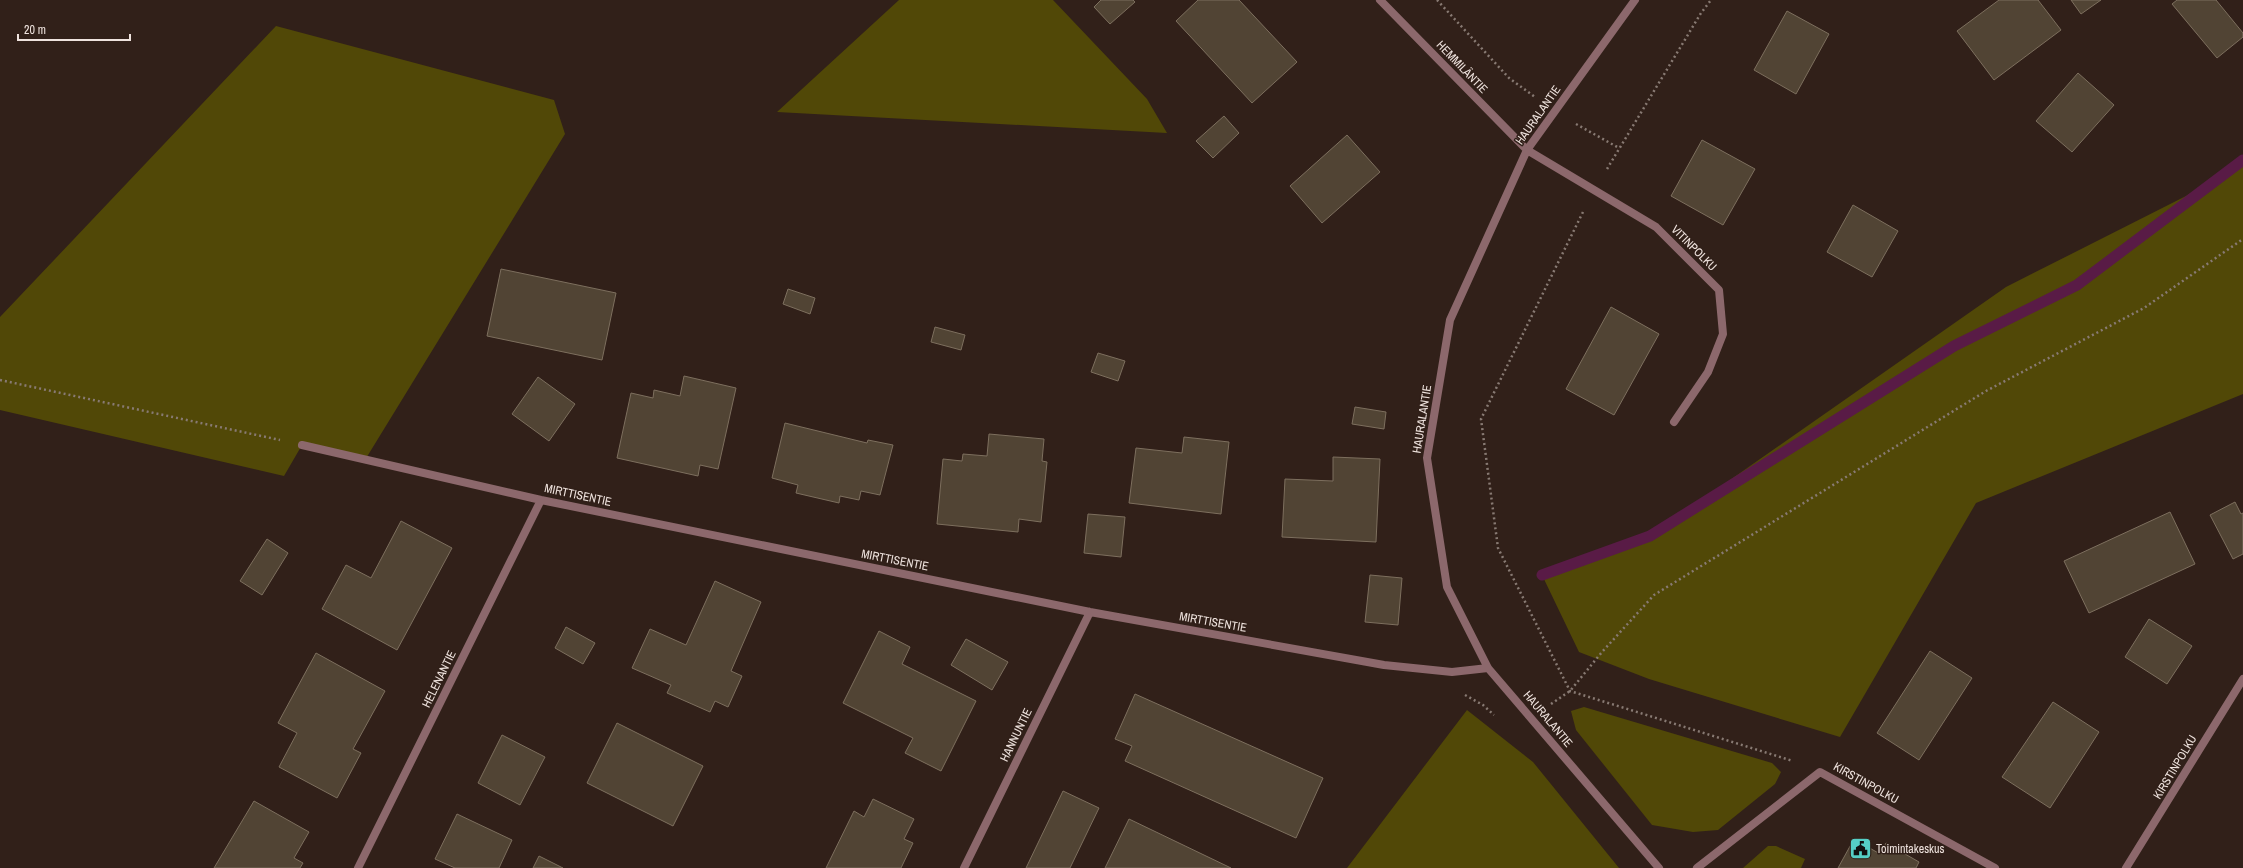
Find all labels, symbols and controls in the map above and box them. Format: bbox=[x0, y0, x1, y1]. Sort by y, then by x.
scale bar bbox=[18, 16, 130, 42]
text: 20 m bbox=[24, 22, 46, 38]
street label: HEMMILÄNTIE bbox=[1433, 37, 1491, 97]
street label: HAURALANTIE bbox=[1512, 82, 1564, 148]
street label: VITINPOLKU bbox=[1668, 222, 1720, 274]
street label: HAURALANTIE bbox=[1409, 384, 1435, 454]
street label: MIRTTISENTIE bbox=[543, 480, 613, 510]
street label: MIRTTISENTIE bbox=[860, 546, 930, 574]
street label: MIRTTISENTIE bbox=[1178, 608, 1248, 636]
street label: HELENANTIE bbox=[418, 648, 460, 710]
street label: HAURALANTIE bbox=[1520, 687, 1576, 751]
street label: HANNUNTIE bbox=[996, 706, 1036, 764]
street label: KIRSTINPOLKU bbox=[2150, 732, 2200, 802]
street label: KIRSTINPOLKU bbox=[1831, 759, 1901, 807]
public building icon: Toimintakeskus bbox=[1847, 836, 1873, 862]
place label: Toimintakeskus bbox=[1876, 841, 1944, 857]

